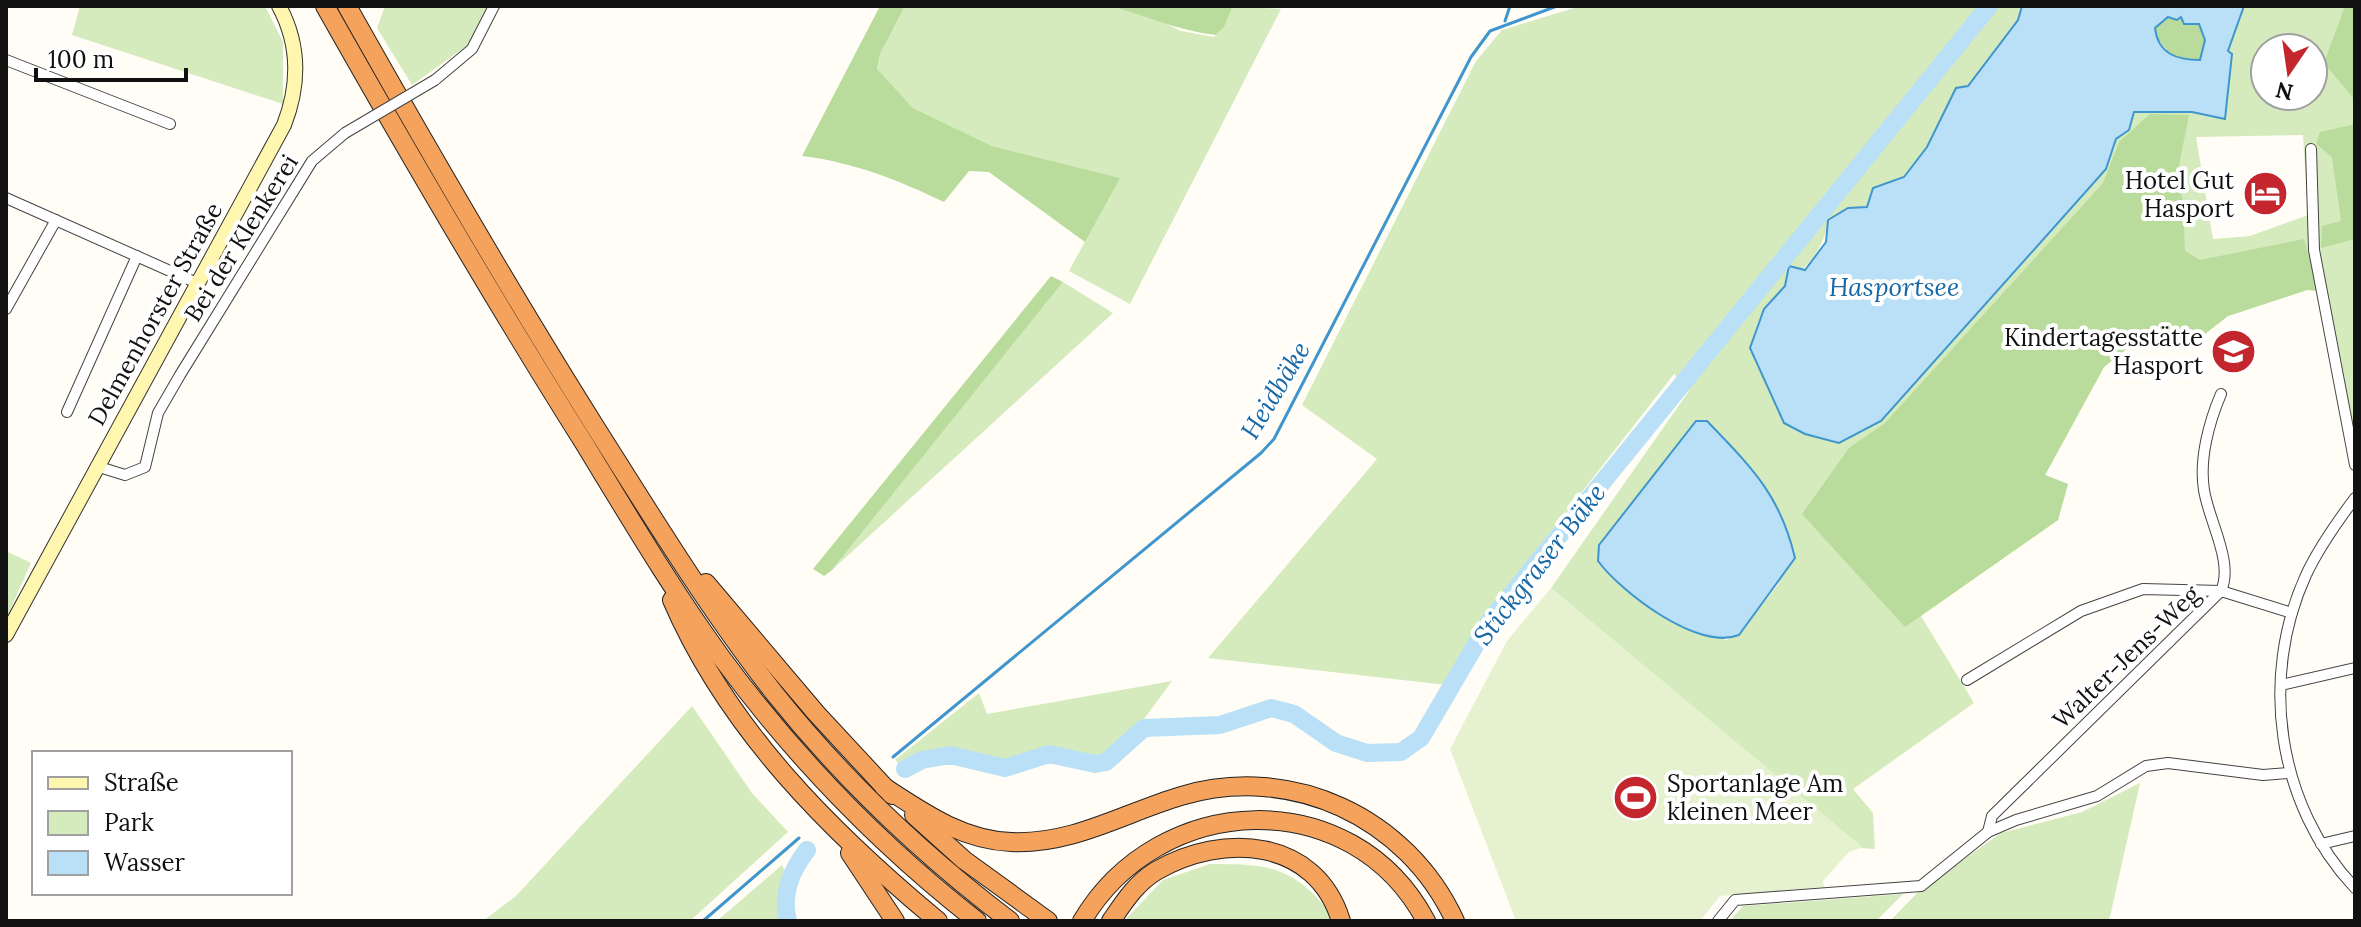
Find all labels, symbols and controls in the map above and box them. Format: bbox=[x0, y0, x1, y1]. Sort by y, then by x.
scale bar bbox=[36, 32, 186, 82]
north arrow bbox=[2249, 32, 2329, 112]
text: 100 m bbox=[48, 44, 114, 75]
text: N bbox=[2273, 76, 2296, 107]
street label: Bei der Klenkerei bbox=[177, 149, 305, 327]
place label: Hotel Gut Hasport bbox=[2125, 165, 2235, 224]
hotel icon: Hotel Gut Hasport bbox=[2241, 170, 2289, 218]
street label: Delmenhorster Straße bbox=[81, 197, 229, 431]
water label: Hasportsee bbox=[1829, 270, 1959, 303]
place label: Kindertagesstätte Hasport bbox=[2004, 322, 2204, 381]
school or university icon: Kindertagesstätte Hasport bbox=[2210, 327, 2258, 375]
water label: Heidbäke bbox=[1233, 335, 1317, 445]
water label: Stickgraser Bäke bbox=[1466, 477, 1612, 651]
street label: Walter-Jens-Weg bbox=[2046, 578, 2207, 735]
legend bbox=[32, 751, 292, 895]
text: Straße bbox=[104, 767, 179, 798]
place label: Sportanlage Am kleinen Meer bbox=[1667, 768, 1844, 827]
sports icon: Sportanlage Am kleinen Meer bbox=[1612, 773, 1660, 821]
text: Park bbox=[104, 807, 154, 838]
text: Wasser bbox=[104, 847, 186, 878]

